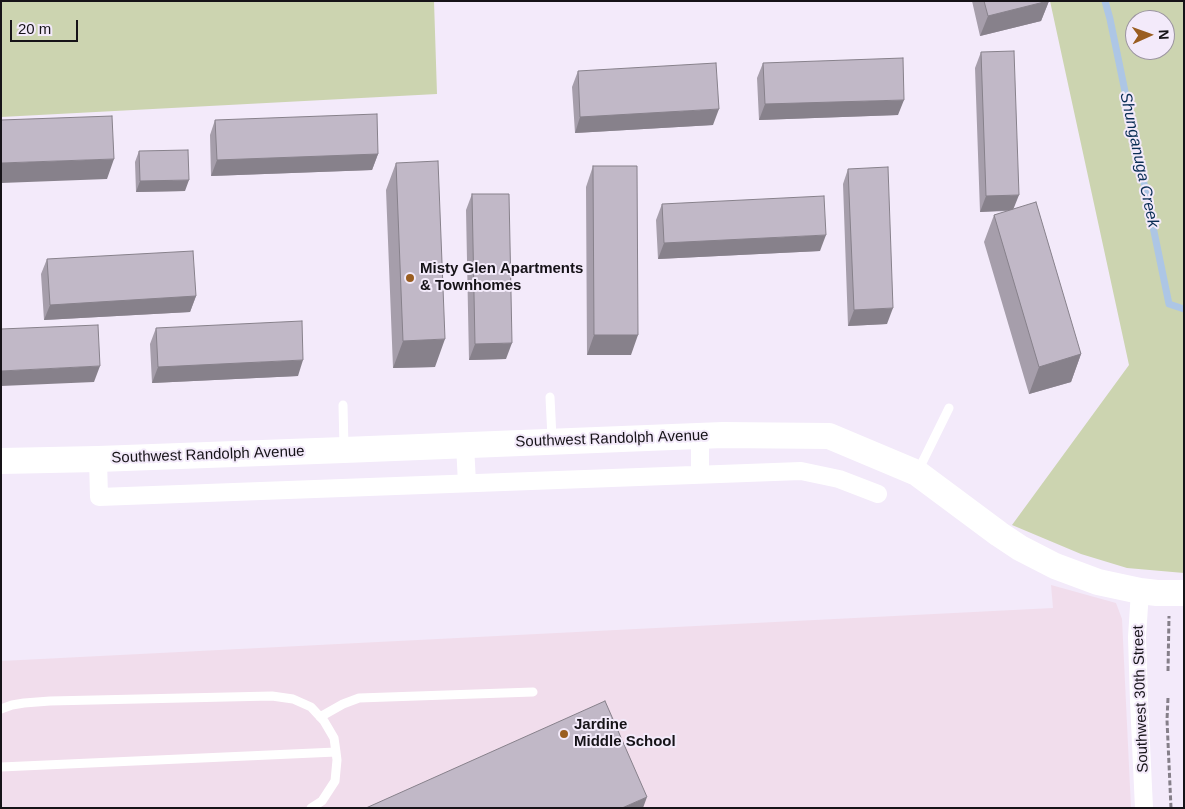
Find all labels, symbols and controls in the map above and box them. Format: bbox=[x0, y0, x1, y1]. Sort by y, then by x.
scale bar bbox=[12, 10, 80, 42]
north arrow bbox=[1125, 10, 1175, 60]
text: 20 m bbox=[18, 20, 51, 37]
text: N bbox=[1156, 29, 1172, 40]
water label: Shunganuga Creek bbox=[1115, 91, 1163, 229]
place label: Misty Glen Apartments & Townhomes bbox=[420, 260, 583, 295]
marker: Misty Glen Apartments & Townhomes bbox=[404, 272, 416, 284]
street label: Southwest Randolph Avenue bbox=[515, 427, 709, 451]
street label: Southwest Randolph Avenue bbox=[111, 443, 305, 467]
street label: Southwest 30th Street bbox=[1129, 625, 1153, 773]
place label: Jardine Middle School bbox=[574, 716, 676, 751]
marker: Jardine Middle School bbox=[558, 728, 570, 740]

